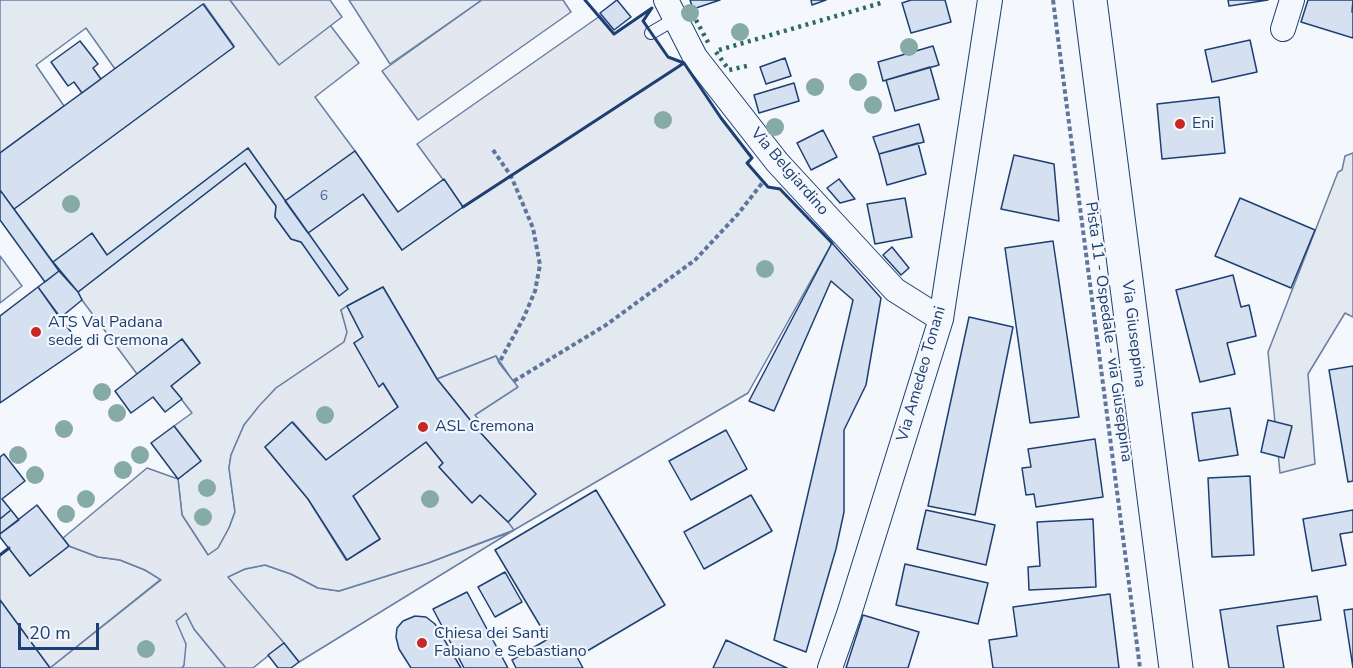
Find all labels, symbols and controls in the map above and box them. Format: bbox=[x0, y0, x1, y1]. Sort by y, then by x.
place label: Eni bbox=[1192, 114, 1214, 134]
marker: Eni bbox=[1173, 117, 1187, 131]
street label: Via Belgiardino bbox=[746, 124, 832, 220]
house number: 6 bbox=[320, 189, 328, 205]
street label: Pista 11 - Ospedale - via Giuseppina bbox=[1080, 201, 1136, 463]
street label: Via Giuseppina bbox=[1117, 279, 1149, 389]
street label: Via Amedeo Tonani bbox=[894, 304, 950, 444]
place label: ATS Val Padana sede di Cremona bbox=[48, 313, 168, 351]
marker: ATS Val Padana sede di Cremona bbox=[29, 325, 43, 339]
place label: ASL Cremona bbox=[435, 417, 534, 437]
marker: ASL Cremona bbox=[416, 420, 430, 434]
scale bar bbox=[21, 611, 102, 649]
text: 20 m bbox=[29, 621, 71, 645]
place label: Chiesa dei Santi Fabiano e Sebastiano bbox=[434, 624, 587, 662]
marker: Chiesa dei Santi Fabiano e Sebastiano bbox=[415, 636, 429, 650]

